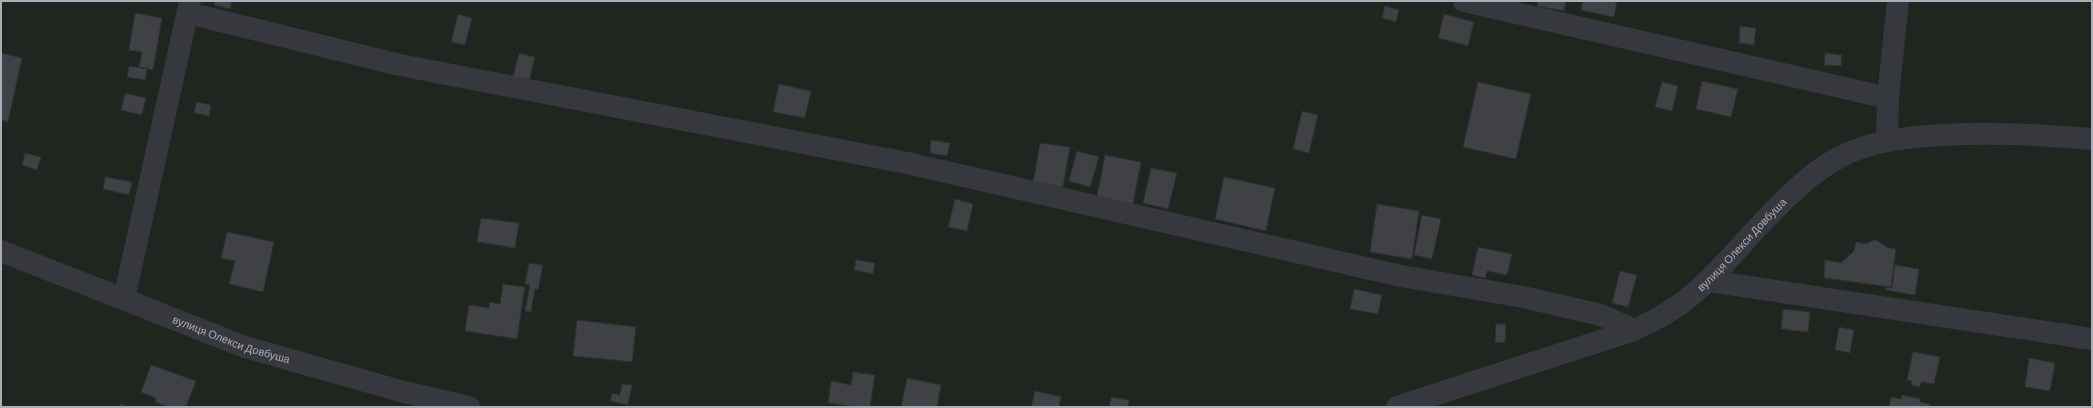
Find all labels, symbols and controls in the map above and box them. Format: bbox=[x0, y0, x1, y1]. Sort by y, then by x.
street label: вулиця Олекси Довбуша bbox=[1694, 194, 1789, 293]
street label: вулиця Олекси Довбуша bbox=[171, 312, 293, 366]

